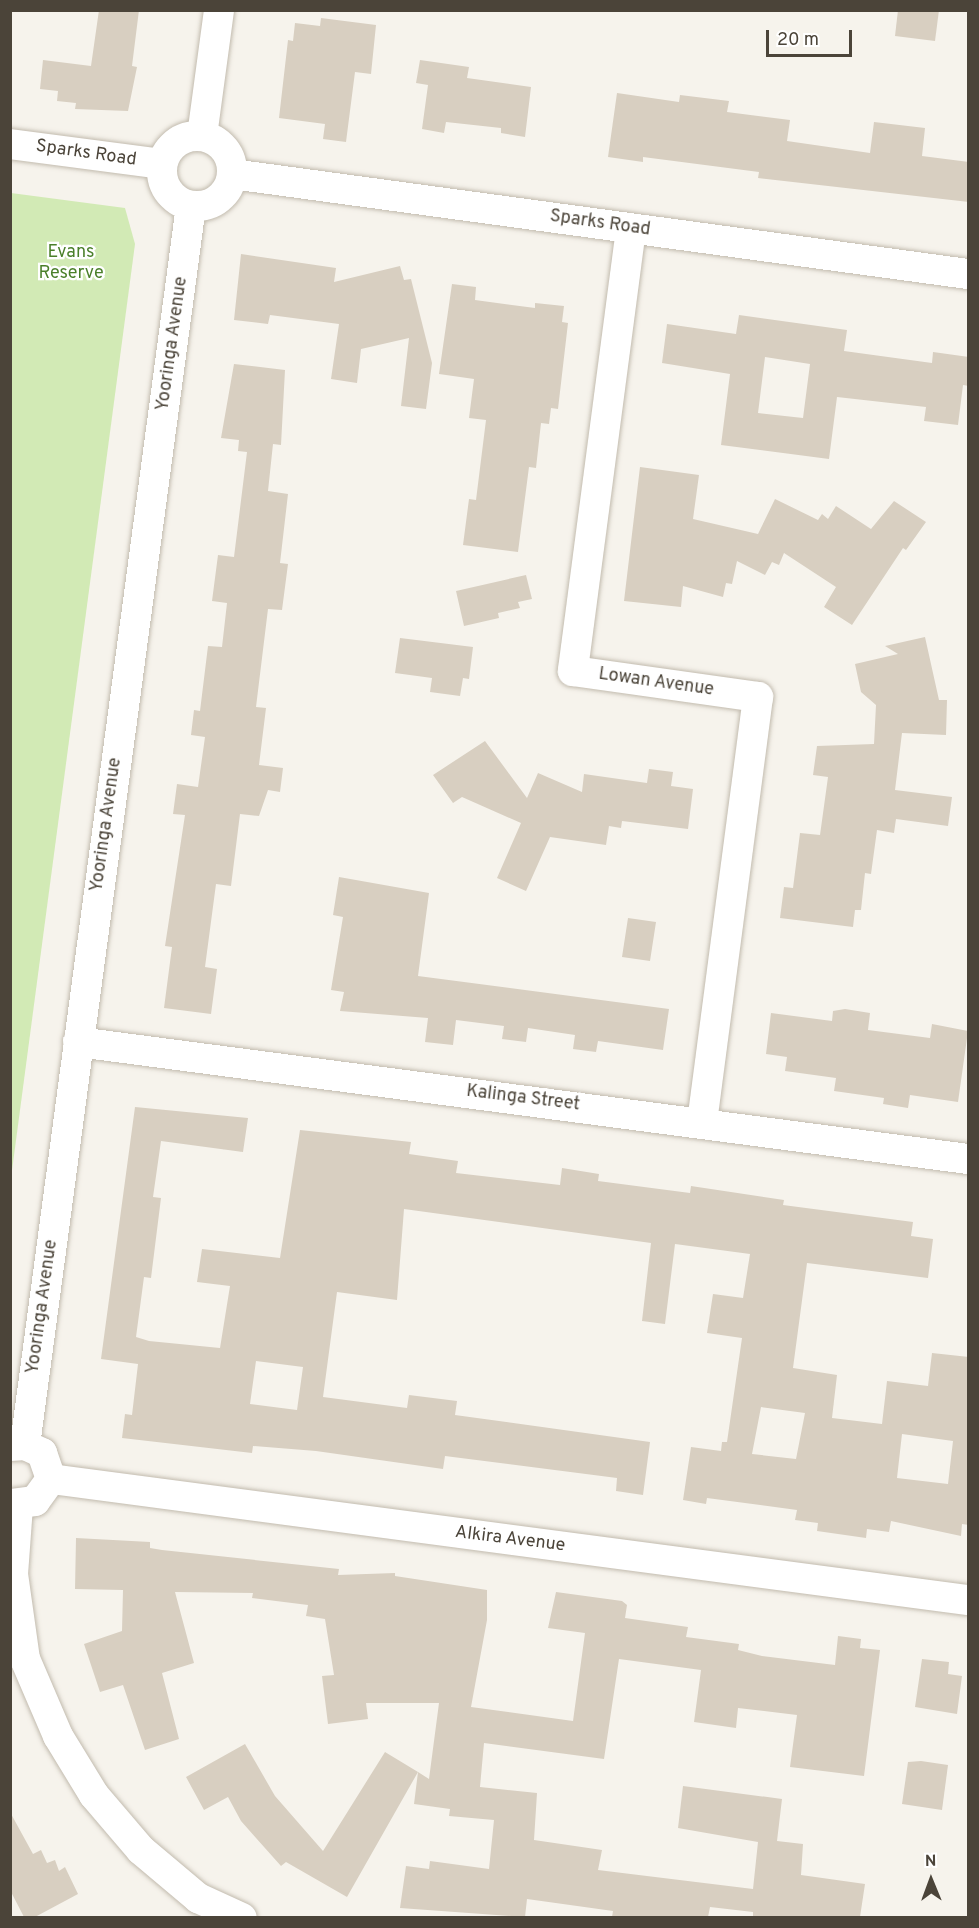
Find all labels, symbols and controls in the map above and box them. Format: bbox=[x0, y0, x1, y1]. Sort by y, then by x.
scale bar bbox=[769, 18, 854, 56]
text: 20 m bbox=[777, 29, 819, 52]
street label: Sparks Road bbox=[34, 136, 138, 172]
street label: Sparks Road bbox=[548, 206, 652, 242]
park label: Evans Reserve bbox=[38, 243, 104, 286]
street label: Yooringa Avenue bbox=[153, 275, 193, 413]
street label: Lowan Avenue bbox=[597, 664, 715, 702]
street label: Yooringa Avenue bbox=[87, 756, 127, 894]
street label: Kalinga Street bbox=[465, 1081, 581, 1117]
street label: Yooringa Avenue bbox=[23, 1238, 63, 1376]
street label: Alkira Avenue bbox=[453, 1522, 567, 1558]
north arrow bbox=[901, 1850, 961, 1910]
text: N bbox=[925, 1852, 937, 1872]

